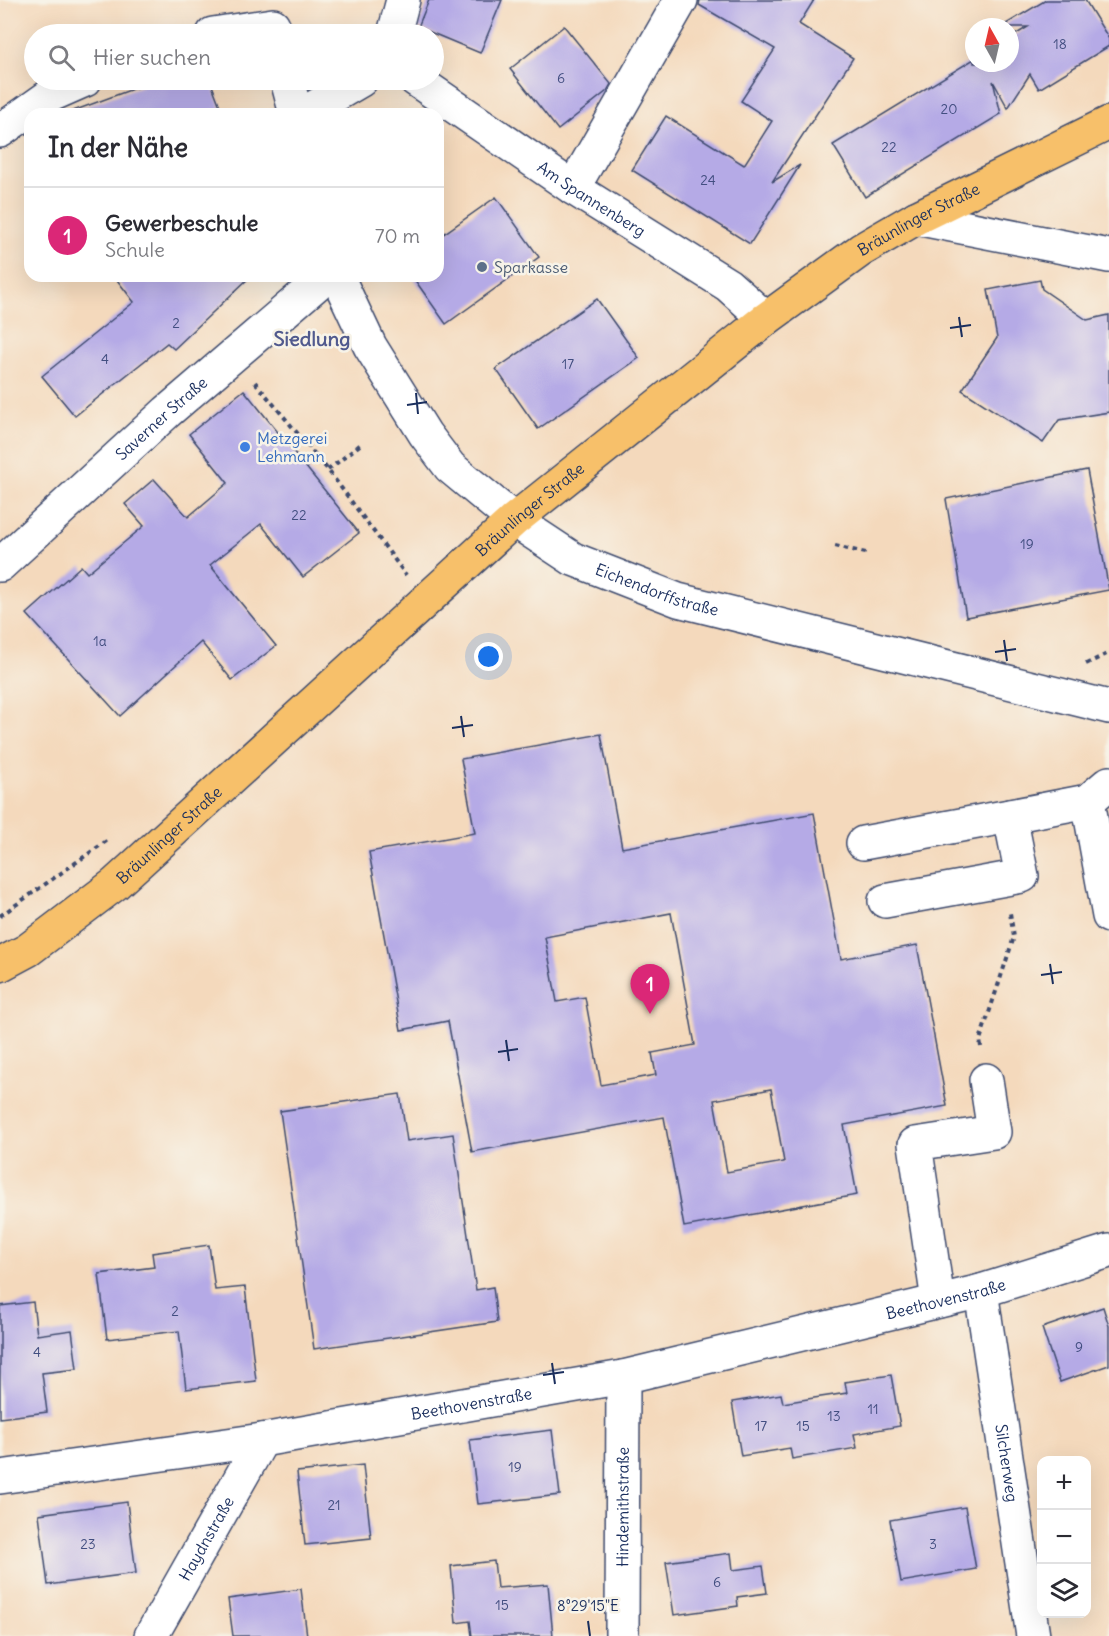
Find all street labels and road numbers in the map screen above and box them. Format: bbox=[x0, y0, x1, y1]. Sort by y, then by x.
street label: Am Spannenberg bbox=[534, 157, 649, 241]
street label: Bräunlinger Straße bbox=[854, 178, 983, 260]
street label: Saverner Straße bbox=[111, 372, 211, 464]
street label: Bräunlinger Straße bbox=[471, 458, 588, 560]
street label: Eichendorffstraße bbox=[593, 559, 721, 620]
street label: Bräunlinger Straße bbox=[112, 782, 226, 888]
street label: Beethovenstraße bbox=[884, 1274, 1008, 1324]
street label: Beethovenstraße bbox=[409, 1383, 533, 1424]
street label: Silcherweg bbox=[991, 1423, 1023, 1503]
street label: Hindemithstraße bbox=[612, 1447, 633, 1567]
street label: Haydnstraße bbox=[174, 1493, 238, 1584]

